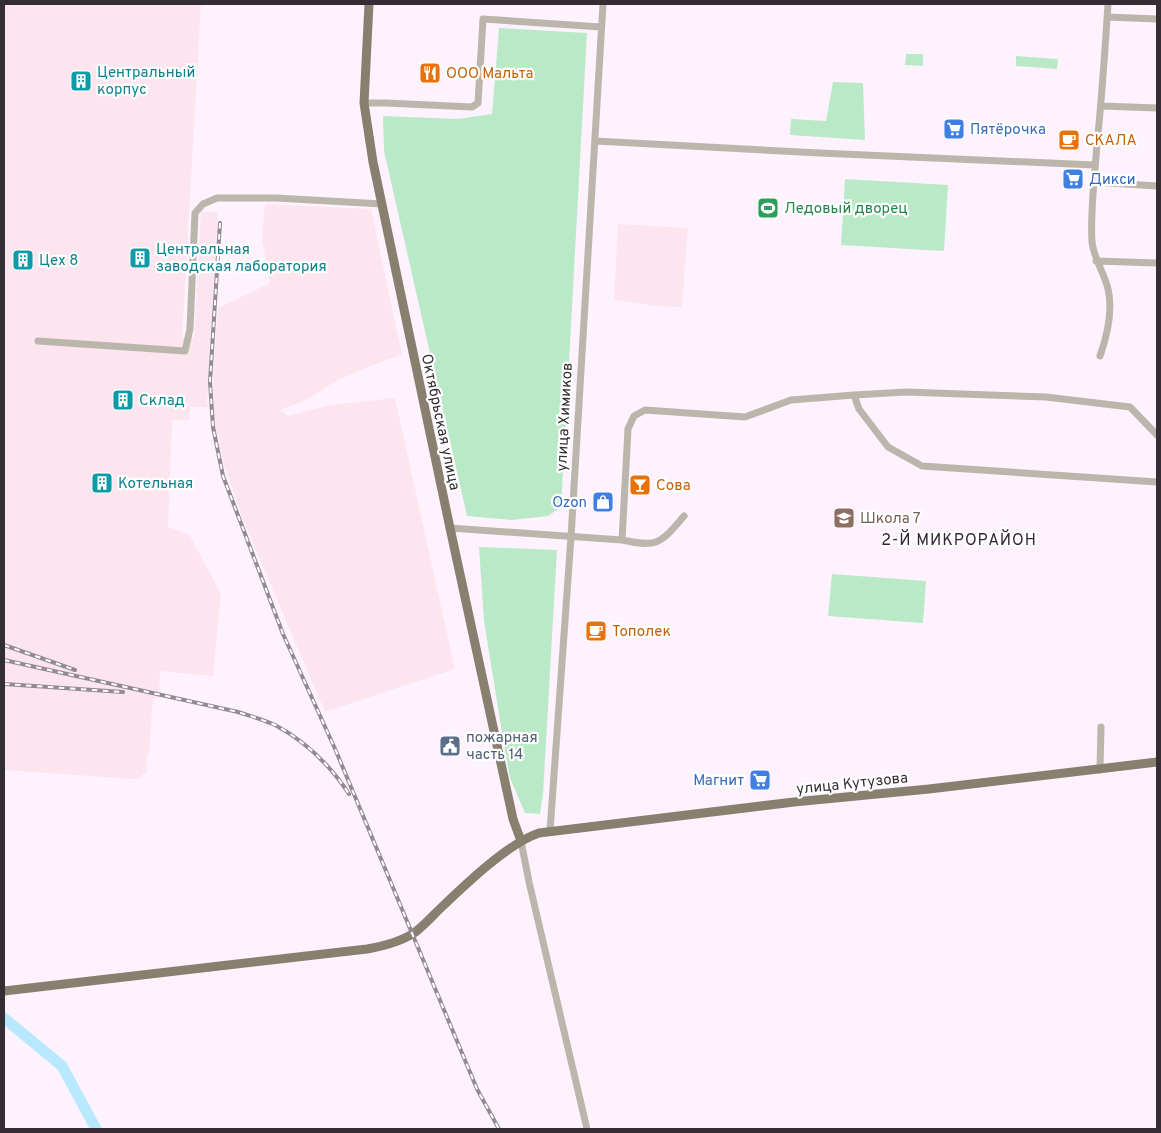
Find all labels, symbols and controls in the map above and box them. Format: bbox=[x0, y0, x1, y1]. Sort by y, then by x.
restaurant icon: ООО Мальта bbox=[418, 61, 442, 85]
place label: Центральный корпус bbox=[97, 64, 195, 100]
place label: ООО Мальта bbox=[446, 65, 534, 84]
building icon: Центральный корпус bbox=[69, 69, 93, 93]
supermarket icon: Пятёрочка bbox=[942, 117, 966, 141]
place label: Пятёрочка bbox=[970, 121, 1046, 140]
cafe icon: СКАЛА bbox=[1057, 128, 1081, 152]
place label: СКАЛА bbox=[1085, 132, 1137, 151]
supermarket icon: Дикси bbox=[1061, 167, 1085, 191]
place label: Дикси bbox=[1089, 171, 1136, 190]
sports icon: Ледовый дворец bbox=[756, 196, 780, 220]
place label: Ледовый дворец bbox=[784, 200, 908, 219]
place label: Центральная заводская лаборатория bbox=[156, 241, 327, 277]
building icon: Центральная заводская лаборатория bbox=[128, 246, 152, 270]
building icon: Цех 8 bbox=[11, 248, 35, 272]
place label: Цех 8 bbox=[39, 252, 78, 271]
street label: Октябрьская улица bbox=[416, 352, 463, 492]
street label: улица Химиков bbox=[553, 362, 578, 472]
building icon: Склад bbox=[111, 388, 135, 412]
place label: Склад bbox=[139, 392, 185, 411]
building icon: Котельная bbox=[90, 471, 114, 495]
bar icon: Сова bbox=[628, 473, 652, 497]
place label: Котельная bbox=[118, 475, 193, 494]
place label: Сова bbox=[656, 477, 691, 496]
shop icon: Ozon bbox=[591, 490, 615, 514]
place label: Ozon bbox=[552, 494, 587, 513]
school or university icon: Школа 7 bbox=[832, 506, 856, 530]
place label: Школа 7 bbox=[860, 510, 921, 529]
district label: 2-Й МИКРОРАЙОН bbox=[881, 529, 1037, 551]
cafe icon: Тополек bbox=[584, 619, 608, 643]
place label: Тополек bbox=[612, 623, 671, 642]
place label: пожарная часть 14 bbox=[466, 729, 538, 765]
public building icon: пожарная часть 14 bbox=[438, 734, 462, 758]
supermarket icon: Магнит bbox=[748, 768, 772, 792]
street label: улица Кутузова bbox=[795, 769, 909, 800]
place label: Магнит bbox=[693, 772, 744, 791]

